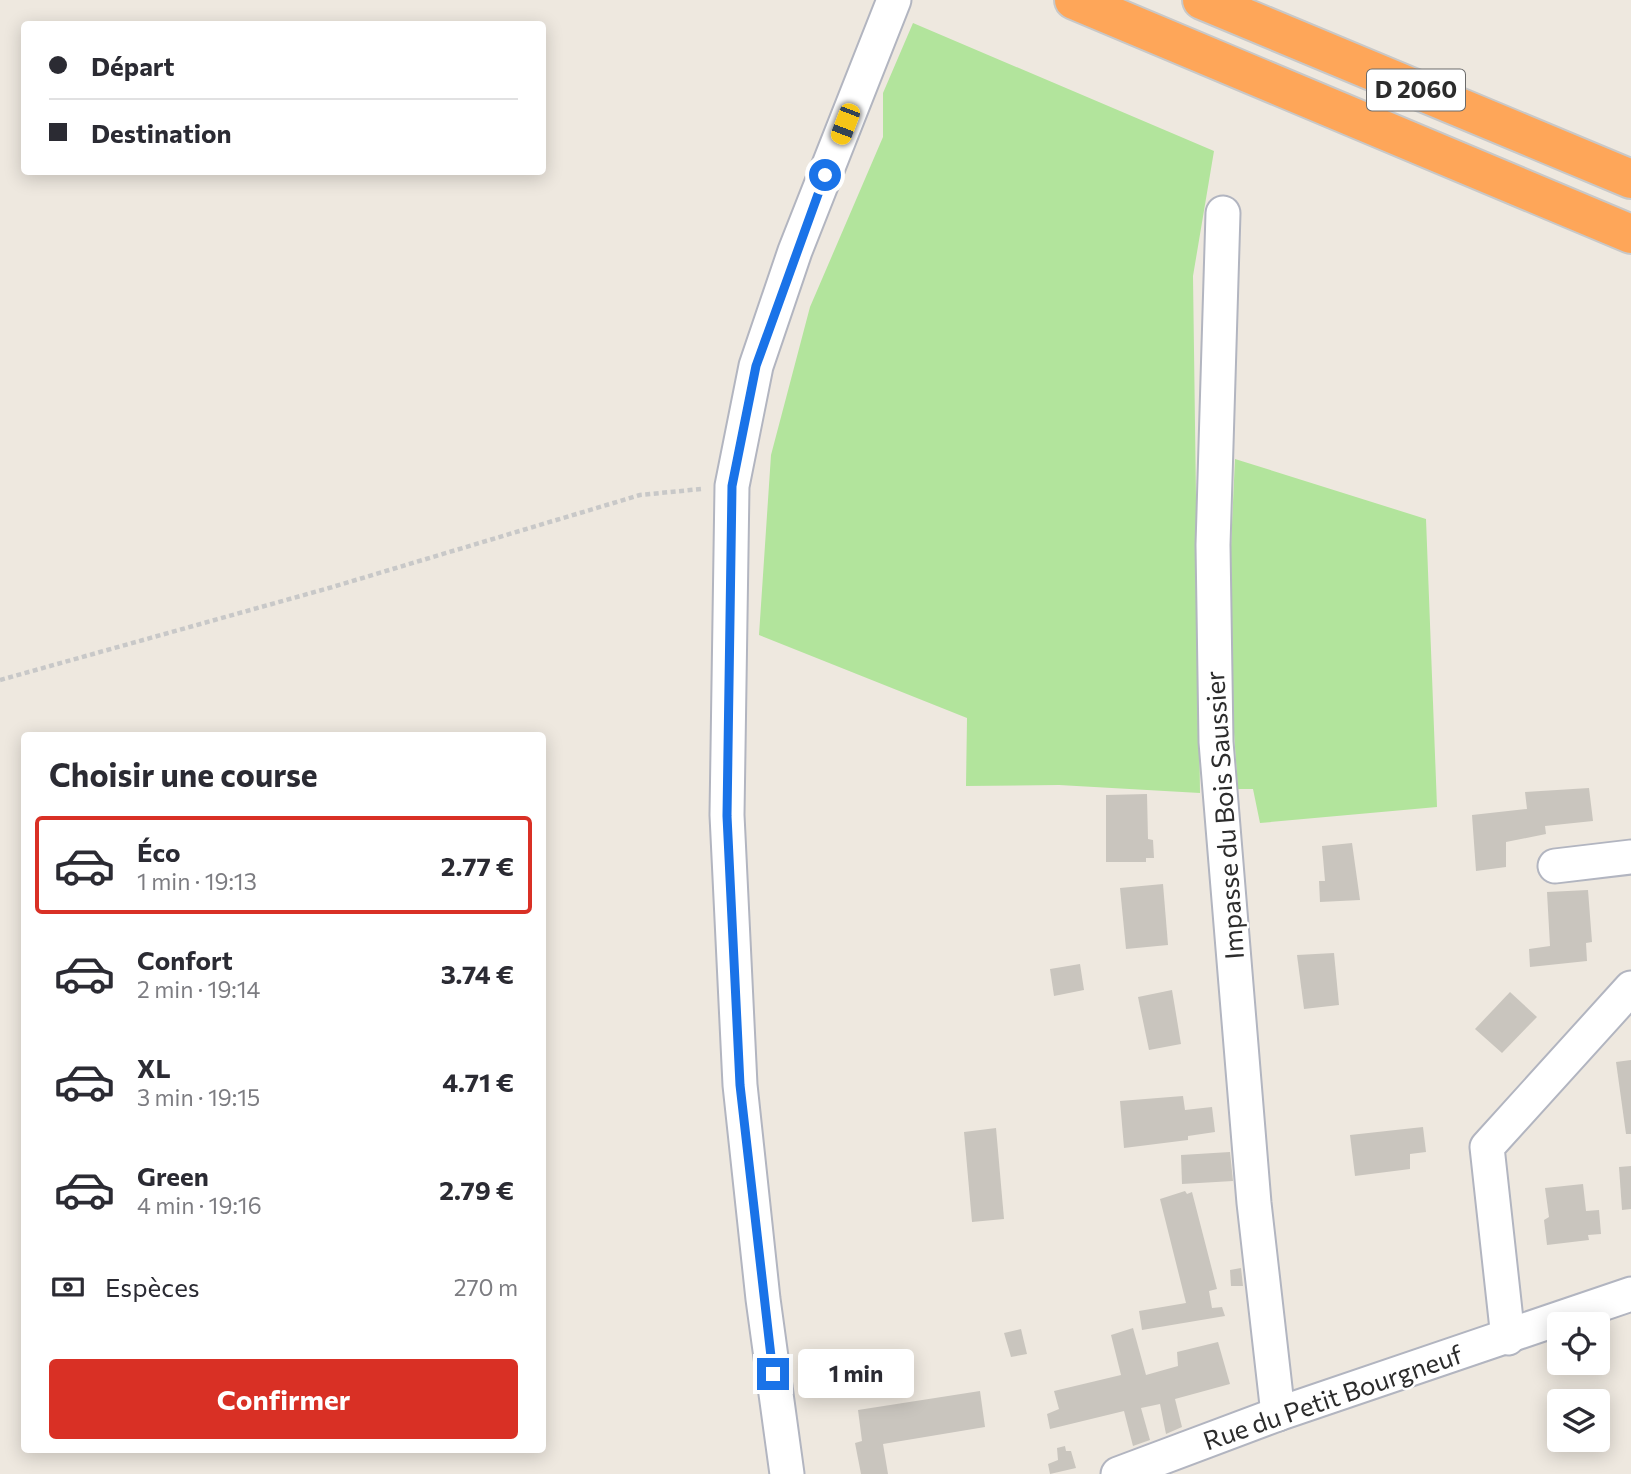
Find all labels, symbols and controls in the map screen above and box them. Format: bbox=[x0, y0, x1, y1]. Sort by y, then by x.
text: Départ bbox=[91, 50, 175, 81]
road number: D 2060 bbox=[1367, 70, 1465, 110]
car bbox=[828, 101, 863, 147]
text: Destination bbox=[91, 117, 232, 148]
route start bbox=[809, 159, 841, 191]
street label: Impasse du Bois Saussier bbox=[1198, 670, 1249, 961]
text: Choisir une course bbox=[49, 754, 318, 794]
icon: car bbox=[53, 834, 116, 897]
text: Éco bbox=[137, 836, 181, 867]
text: 2.77 € bbox=[441, 850, 514, 881]
text: 1 min · 19:13 bbox=[137, 867, 257, 895]
icon: car bbox=[53, 942, 116, 1005]
text: Confort bbox=[137, 944, 233, 975]
text: 3.74 € bbox=[441, 958, 514, 989]
text: 2 min · 19:14 bbox=[137, 975, 260, 1003]
icon: car bbox=[53, 1050, 116, 1113]
text: XL bbox=[137, 1052, 171, 1083]
text: 4.71 € bbox=[442, 1066, 514, 1097]
text: 3 min · 19:15 bbox=[137, 1083, 260, 1111]
icon: car bbox=[53, 1158, 116, 1221]
text: Green bbox=[137, 1160, 209, 1191]
text: 2.79 € bbox=[439, 1174, 514, 1205]
text: 4 min · 19:16 bbox=[137, 1191, 262, 1219]
icon: cash bbox=[49, 1268, 87, 1306]
text: Espèces bbox=[105, 1271, 200, 1302]
text: 270 m bbox=[454, 1273, 518, 1301]
map controls bbox=[1547, 1312, 1610, 1452]
button: locate bbox=[1547, 1312, 1610, 1375]
street label: Rue du Petit Bourgneuf bbox=[1199, 1337, 1467, 1456]
callout: 1 min bbox=[798, 1350, 913, 1398]
route end bbox=[757, 1358, 789, 1390]
button: Confirmer bbox=[49, 1359, 518, 1439]
text: 1 min bbox=[829, 1359, 883, 1387]
button: layers bbox=[1547, 1389, 1610, 1452]

